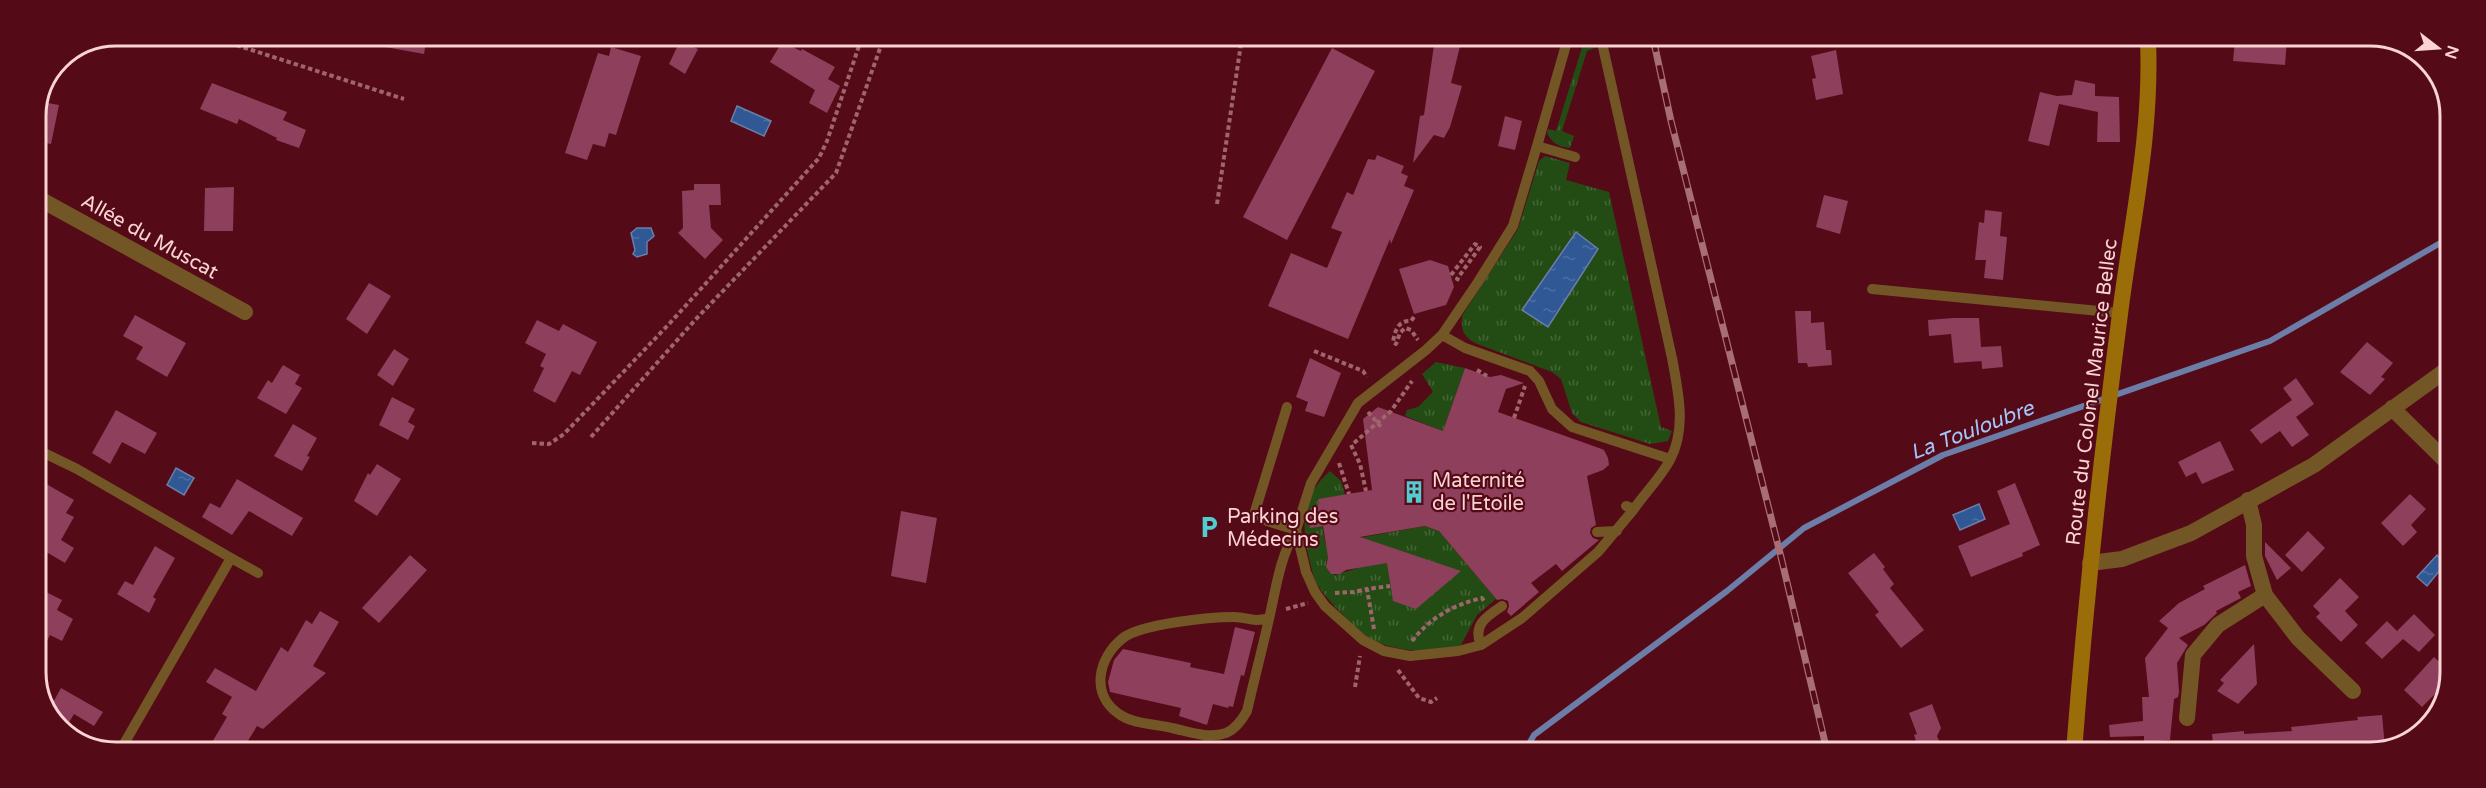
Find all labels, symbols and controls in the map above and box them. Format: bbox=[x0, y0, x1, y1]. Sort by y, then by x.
north arrow bbox=[2408, 18, 2468, 78]
text: N bbox=[2440, 43, 2463, 61]
street label: Allée du Muscat bbox=[77, 189, 222, 285]
street label: Route du Colonel Maurice Bellec bbox=[2061, 238, 2123, 547]
water label: La Touloubre bbox=[1907, 395, 2038, 465]
place label: Maternité de l'Etoile bbox=[1432, 469, 1525, 516]
building icon: Maternité de l'Etoile bbox=[1401, 479, 1427, 505]
place label: Parking des Médecins bbox=[1227, 505, 1338, 552]
parking icon: Parking des Médecins bbox=[1196, 514, 1222, 540]

